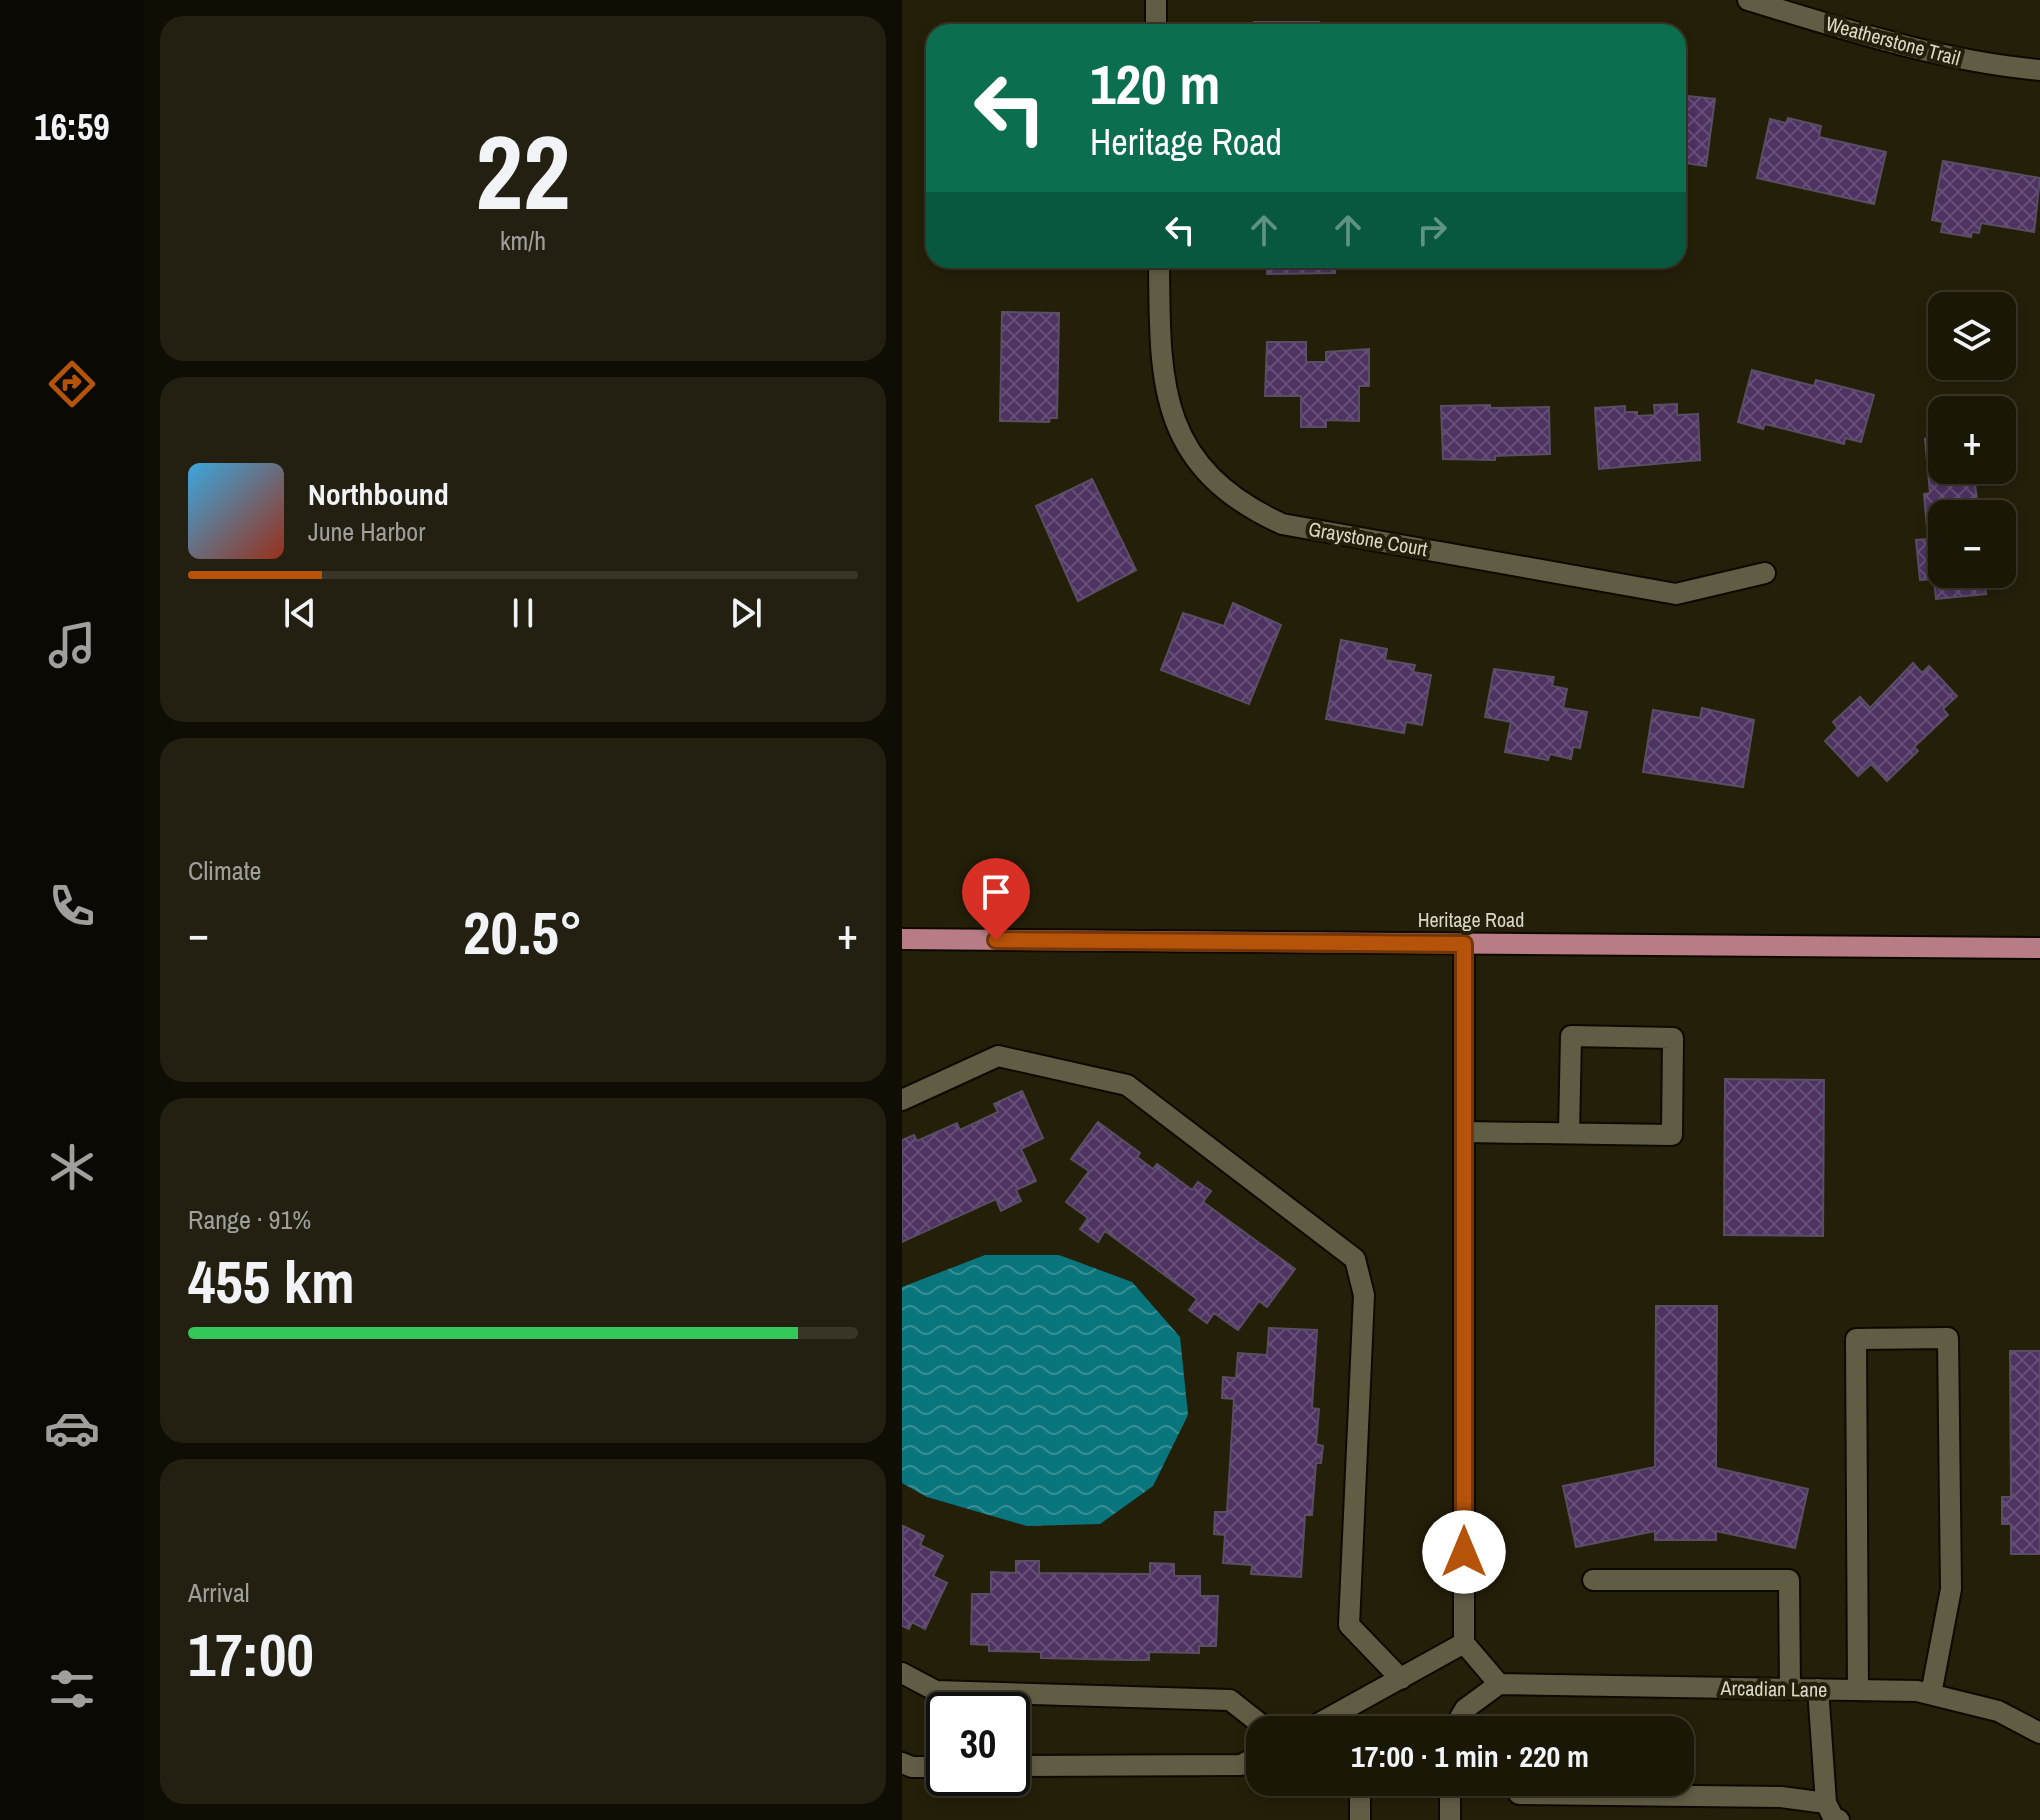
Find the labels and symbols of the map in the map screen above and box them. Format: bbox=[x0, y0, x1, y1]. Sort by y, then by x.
street label: Weatherstone Trail bbox=[1823, 10, 1963, 71]
street label: Graystone Court bbox=[1306, 515, 1430, 562]
pin bbox=[962, 858, 1030, 940]
street label: Heritage Road bbox=[1418, 906, 1524, 933]
position arrow bbox=[1422, 1510, 1506, 1594]
street label: Arcadian Lane bbox=[1719, 1674, 1828, 1703]
speed limit sign: 30 bbox=[926, 1692, 1030, 1796]

